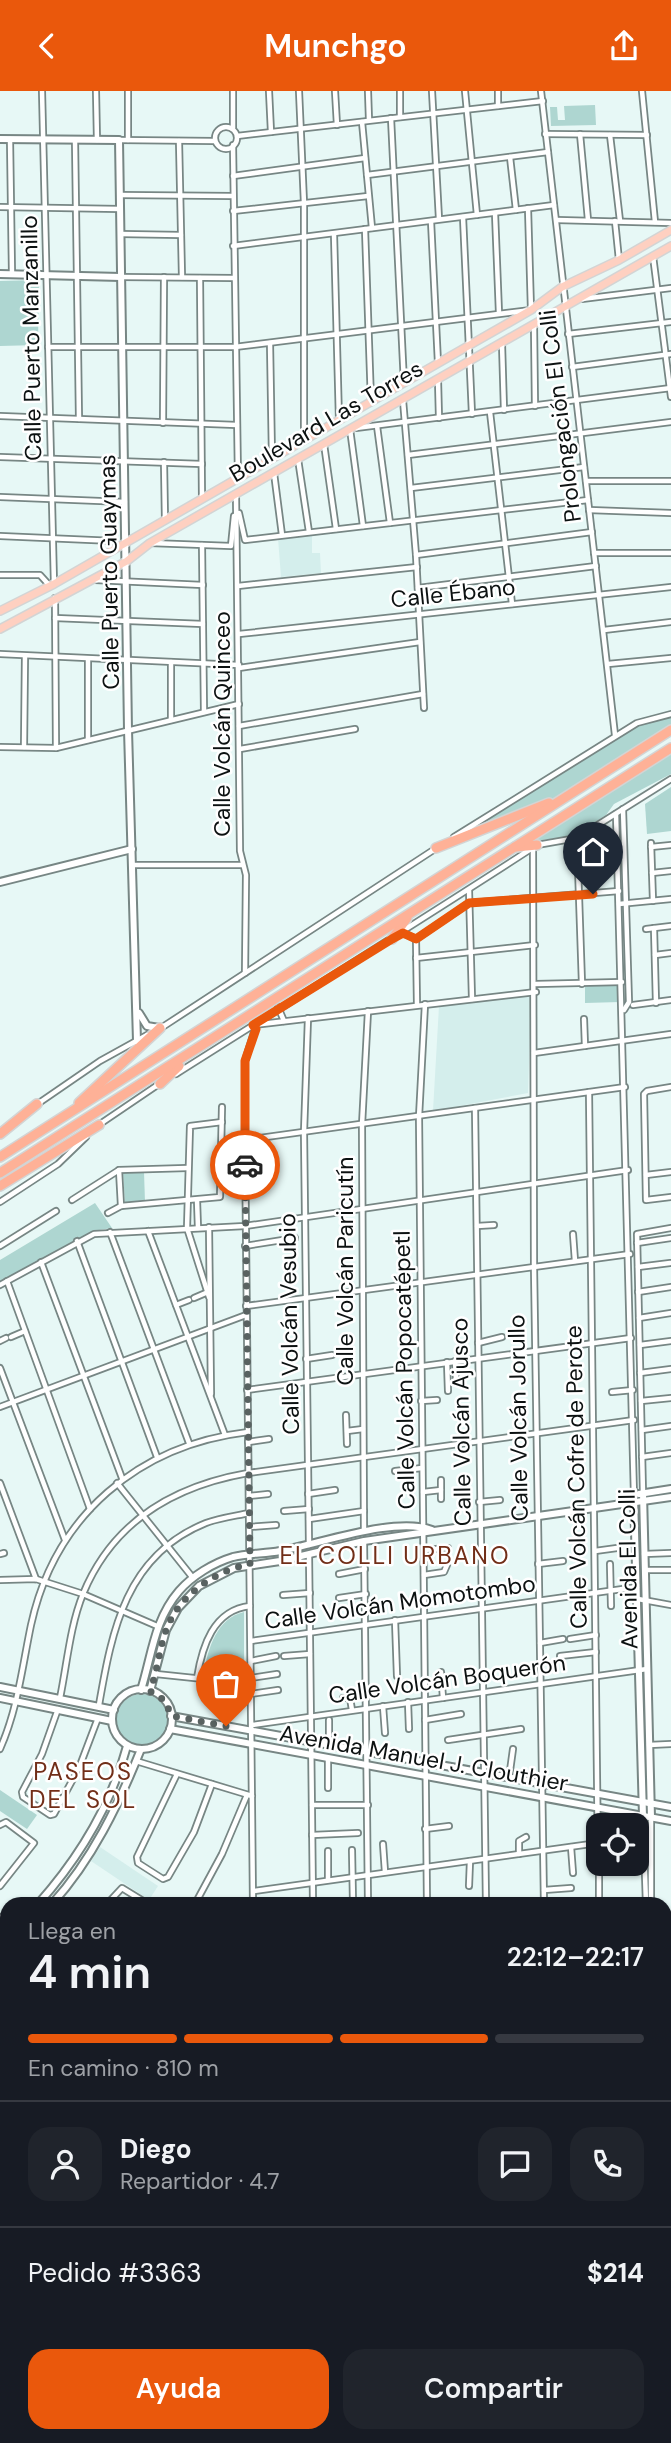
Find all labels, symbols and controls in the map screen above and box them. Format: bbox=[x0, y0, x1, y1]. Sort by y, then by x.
text: Munchgo bbox=[264, 25, 407, 67]
icon: back bbox=[28, 27, 66, 65]
icon: share bbox=[605, 27, 643, 65]
street label: Calle Puerto Manzanillo bbox=[14, 215, 48, 461]
street label: Prolongación El Colli bbox=[532, 308, 588, 524]
street label: Boulevard Las Torres bbox=[224, 353, 428, 489]
street label: Calle Puerto Guaymas bbox=[92, 454, 126, 690]
street label: Calle Ébano bbox=[389, 572, 517, 614]
street label: Calle Volcán Quinceo bbox=[207, 611, 237, 837]
pin bbox=[563, 822, 623, 894]
icon: home bbox=[574, 833, 612, 871]
courier bbox=[210, 1130, 280, 1200]
icon: car bbox=[226, 1146, 264, 1184]
street label: Calle Volcán Paricutín bbox=[330, 1156, 360, 1386]
street label: Calle Volcán Vesubio bbox=[272, 1213, 306, 1435]
street label: Calle Volcán Popocatépetl bbox=[387, 1230, 421, 1510]
street label: Calle Volcán Jorullo bbox=[501, 1314, 535, 1522]
street label: Calle Volcán Ajusco bbox=[444, 1318, 478, 1526]
street label: Calle Volcán Cofre de Perote bbox=[558, 1325, 594, 1629]
street label: Avenida El Colli bbox=[612, 1488, 644, 1650]
district label: EL COLLI URBANO bbox=[280, 1540, 510, 1571]
street label: Calle Volcán Momotombo bbox=[262, 1568, 538, 1636]
street label: Calle Volcán Boquerón bbox=[326, 1648, 568, 1710]
pin bbox=[196, 1654, 256, 1726]
icon: bag bbox=[207, 1665, 245, 1703]
street label: Avenida Manuel J. Clouthier bbox=[277, 1718, 571, 1798]
district label: PASEOS DEL SOL bbox=[29, 1756, 137, 1815]
map controls bbox=[586, 1813, 649, 1876]
button: locate bbox=[586, 1813, 649, 1876]
text: Llega en bbox=[28, 1916, 116, 1946]
text: 22:12–22:17 bbox=[507, 1940, 644, 1974]
text: 4 min bbox=[28, 1942, 151, 2002]
text: En camino · 810 m bbox=[28, 2053, 219, 2083]
button: person bbox=[28, 2127, 102, 2201]
button: chat bbox=[478, 2127, 552, 2201]
button: phone bbox=[570, 2127, 644, 2201]
text: Diego bbox=[120, 2132, 192, 2166]
text: Repartidor · 4.7 bbox=[120, 2166, 279, 2196]
text: Pedido #3363 bbox=[28, 2256, 202, 2290]
text: $214 bbox=[587, 2256, 644, 2290]
button: Ayuda bbox=[28, 2349, 329, 2429]
button: Compartir bbox=[343, 2349, 644, 2429]

